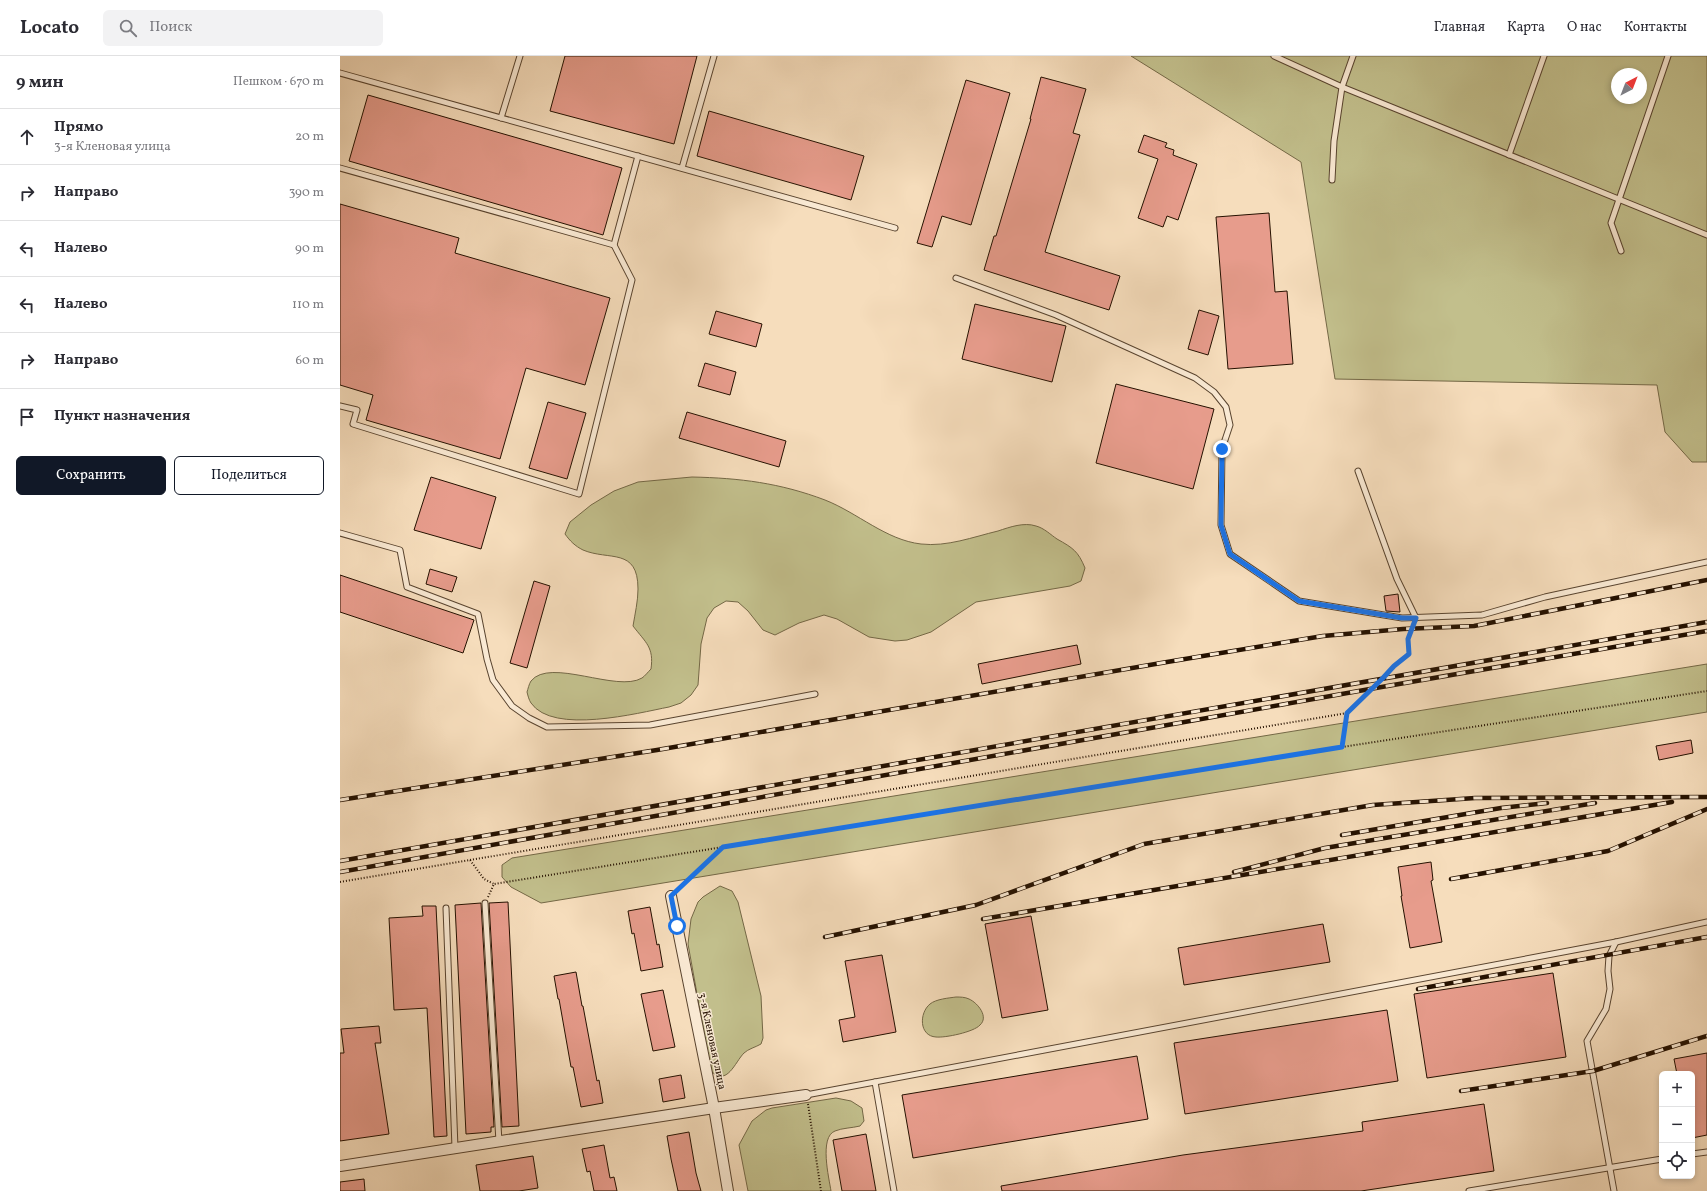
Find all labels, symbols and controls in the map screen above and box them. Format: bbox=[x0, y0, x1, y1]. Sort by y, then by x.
search box bbox=[103, 10, 383, 46]
text: Locato bbox=[20, 15, 79, 41]
icon: search bbox=[117, 17, 139, 39]
text: Поиск bbox=[149, 17, 192, 38]
text: Главная bbox=[1434, 18, 1485, 37]
text: Карта bbox=[1507, 18, 1545, 37]
text: О нас bbox=[1567, 18, 1602, 37]
text: Контакты bbox=[1624, 18, 1687, 37]
north arrow bbox=[1611, 68, 1647, 104]
text: 9 мин bbox=[16, 71, 64, 94]
text: Пешком · 670 m bbox=[233, 73, 324, 91]
text: Прямо bbox=[54, 117, 103, 138]
icon: ahead bbox=[16, 126, 38, 148]
text: 20 m bbox=[295, 128, 324, 146]
text: 3-я Кленовая улица bbox=[54, 138, 171, 156]
icon: right bbox=[16, 182, 38, 204]
text: Направо bbox=[54, 182, 118, 203]
text: 390 m bbox=[289, 184, 324, 202]
icon: left bbox=[16, 238, 38, 260]
text: Налево bbox=[54, 238, 108, 259]
text: 90 m bbox=[295, 240, 324, 258]
icon: left bbox=[16, 294, 38, 316]
text: Налево bbox=[54, 294, 108, 315]
text: 110 m bbox=[292, 296, 324, 314]
icon: right bbox=[16, 350, 38, 372]
text: Направо bbox=[54, 350, 118, 371]
text: 60 m bbox=[296, 352, 324, 370]
icon: arrive bbox=[16, 406, 38, 428]
text: Пункт назначения bbox=[54, 406, 190, 427]
route end bbox=[1213, 440, 1231, 458]
button: Сохранить bbox=[16, 456, 166, 495]
button: Поделиться bbox=[174, 456, 324, 495]
route start bbox=[668, 917, 686, 935]
street label: 3-я Кленовая улица bbox=[694, 991, 729, 1092]
map controls bbox=[1659, 1071, 1695, 1179]
button: + bbox=[1659, 1071, 1695, 1107]
button: − bbox=[1659, 1107, 1695, 1143]
button: locate bbox=[1659, 1143, 1695, 1179]

